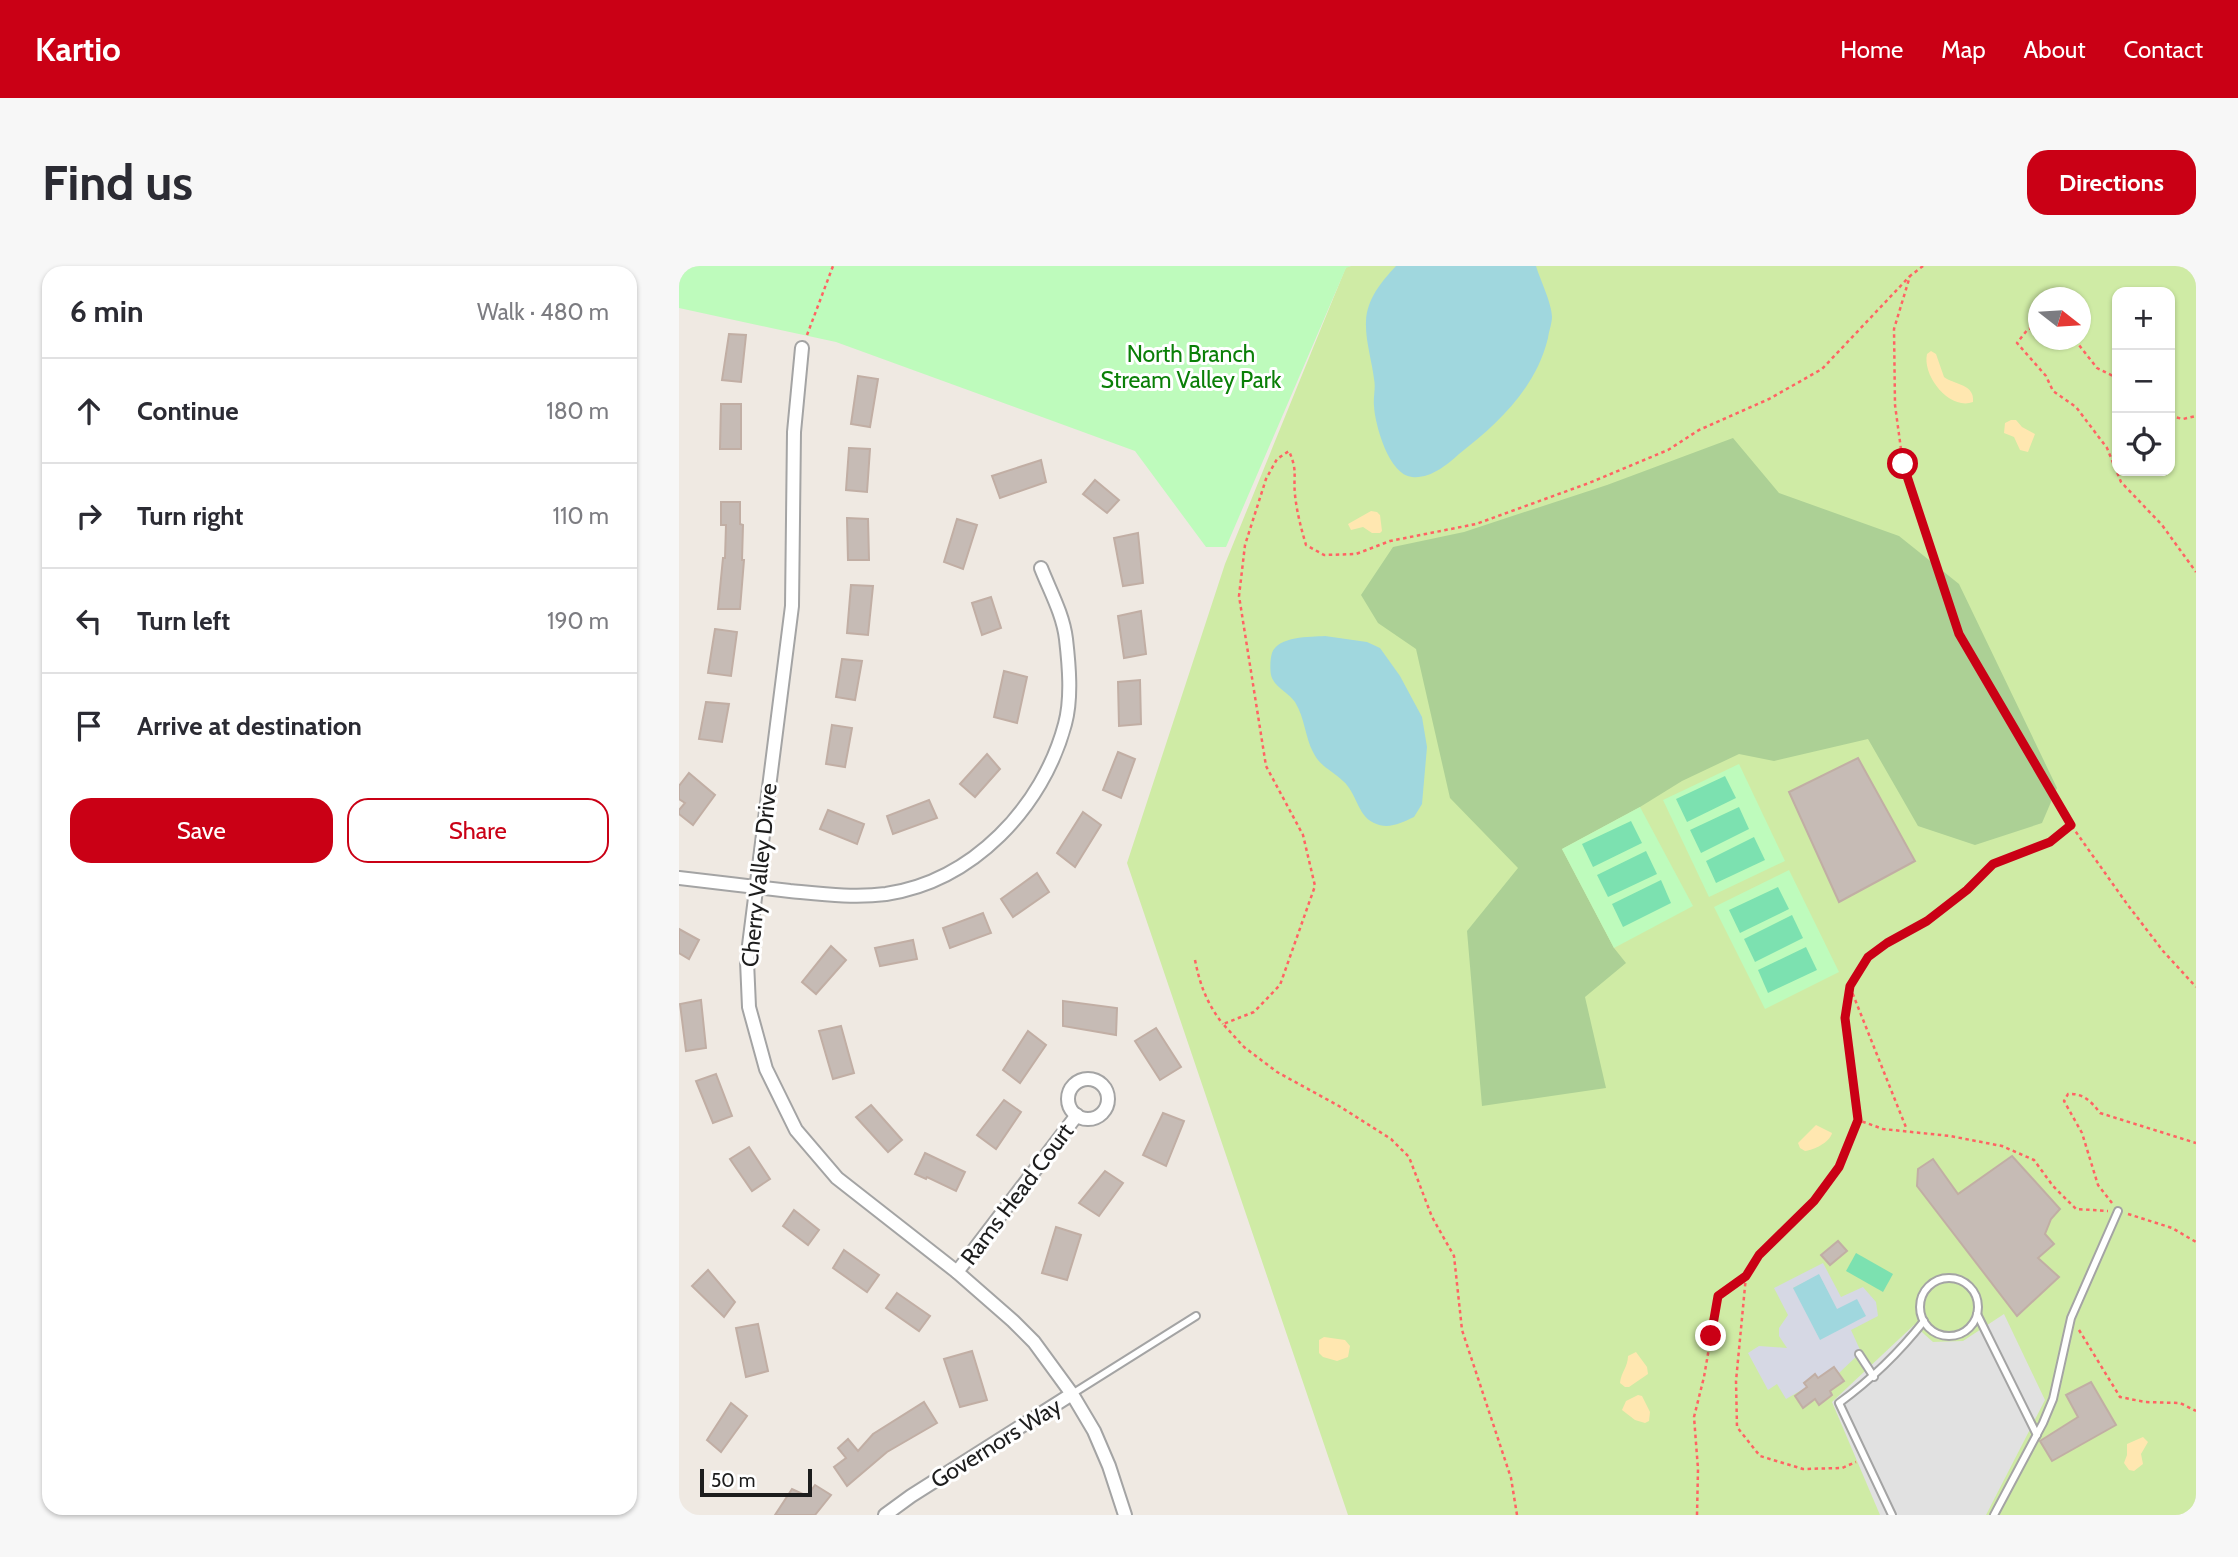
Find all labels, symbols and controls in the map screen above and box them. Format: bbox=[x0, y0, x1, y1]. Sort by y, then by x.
text: Kartio bbox=[35, 29, 121, 69]
text: Home bbox=[1840, 35, 1903, 64]
text: Map bbox=[1941, 35, 1986, 64]
text: About bbox=[2024, 35, 2086, 64]
text: Contact bbox=[2124, 35, 2203, 64]
button: Directions bbox=[2027, 150, 2196, 215]
text: Find us bbox=[42, 153, 193, 212]
north arrow bbox=[2028, 287, 2091, 350]
map controls bbox=[2112, 287, 2175, 476]
button: + bbox=[2112, 287, 2175, 350]
text: 6 min bbox=[70, 293, 143, 330]
text: Walk · 480 m bbox=[477, 298, 609, 326]
park label: North Branch Stream Valley Park bbox=[1101, 340, 1282, 394]
button: − bbox=[2112, 350, 2175, 413]
icon: ahead bbox=[70, 392, 108, 430]
text: Continue bbox=[137, 395, 239, 427]
text: 180 m bbox=[546, 397, 609, 425]
button: locate bbox=[2112, 413, 2175, 476]
route start bbox=[1887, 448, 1918, 479]
icon: right bbox=[70, 497, 108, 535]
text: Turn right bbox=[137, 500, 243, 532]
text: 110 m bbox=[553, 502, 609, 530]
icon: left bbox=[70, 602, 108, 640]
text: Turn left bbox=[137, 605, 230, 637]
text: 190 m bbox=[547, 607, 609, 635]
icon: arrive bbox=[70, 707, 108, 745]
text: Arrive at destination bbox=[137, 710, 362, 742]
street label: Cherry Valley Drive bbox=[735, 781, 783, 968]
button: Save bbox=[70, 798, 333, 863]
button: Share bbox=[347, 798, 609, 863]
street label: Rams Head Court bbox=[955, 1118, 1079, 1270]
route end bbox=[1695, 1320, 1726, 1351]
street label: Governors Way bbox=[926, 1392, 1067, 1494]
scale bar bbox=[700, 1466, 812, 1498]
text: 50 m bbox=[711, 1469, 755, 1492]

